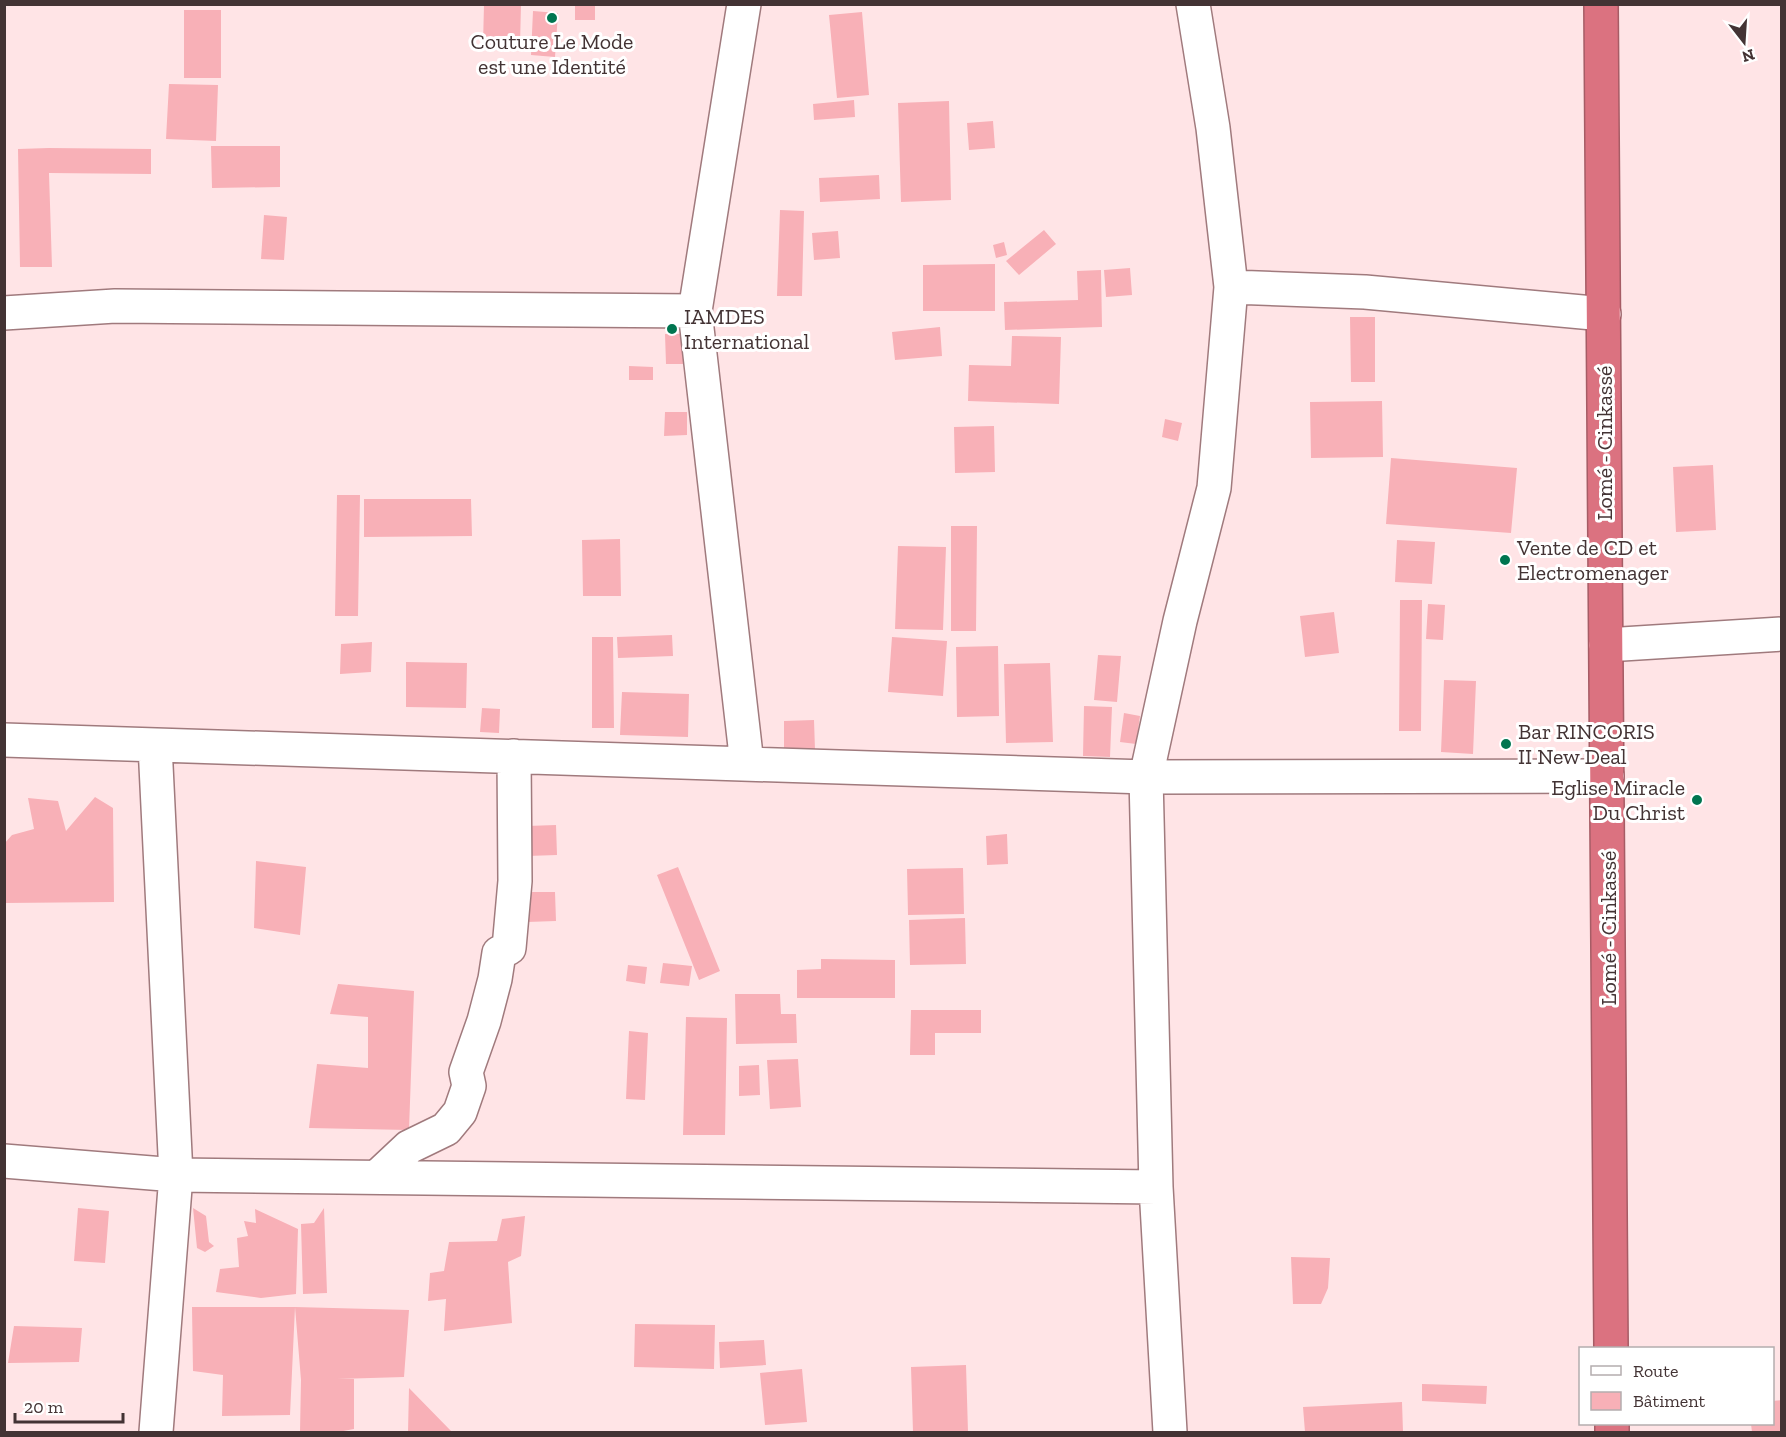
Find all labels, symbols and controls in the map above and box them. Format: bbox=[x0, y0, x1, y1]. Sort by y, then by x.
marker: Couture Le Mode est une Identité bbox=[545, 11, 559, 25]
north arrow bbox=[1714, 12, 1774, 72]
place label: Couture Le Mode est une Identité bbox=[471, 28, 633, 80]
text: N bbox=[1740, 45, 1757, 67]
place label: IAMDES International bbox=[684, 303, 810, 355]
marker: IAMDES International bbox=[665, 322, 679, 336]
street label: Lomé - Cinkassé bbox=[1591, 366, 1618, 520]
place label: Vente de CD et Electromenager bbox=[1516, 534, 1669, 586]
marker: Vente de CD et Electromenager bbox=[1498, 553, 1512, 567]
place label: Bar RINCORIS II New Deal bbox=[1518, 718, 1655, 770]
marker: Bar RINCORIS II New Deal bbox=[1499, 737, 1513, 751]
place label: Eglise Miracle Du Christ bbox=[1551, 774, 1686, 826]
marker: Eglise Miracle Du Christ bbox=[1690, 793, 1704, 807]
street label: Lomé - Cinkassé bbox=[1595, 851, 1622, 1005]
legend bbox=[1579, 1347, 1774, 1425]
text: Route bbox=[1633, 1360, 1678, 1382]
scale bar bbox=[15, 1386, 123, 1424]
text: Bâtiment bbox=[1633, 1390, 1706, 1412]
text: 20 m bbox=[24, 1396, 64, 1418]

